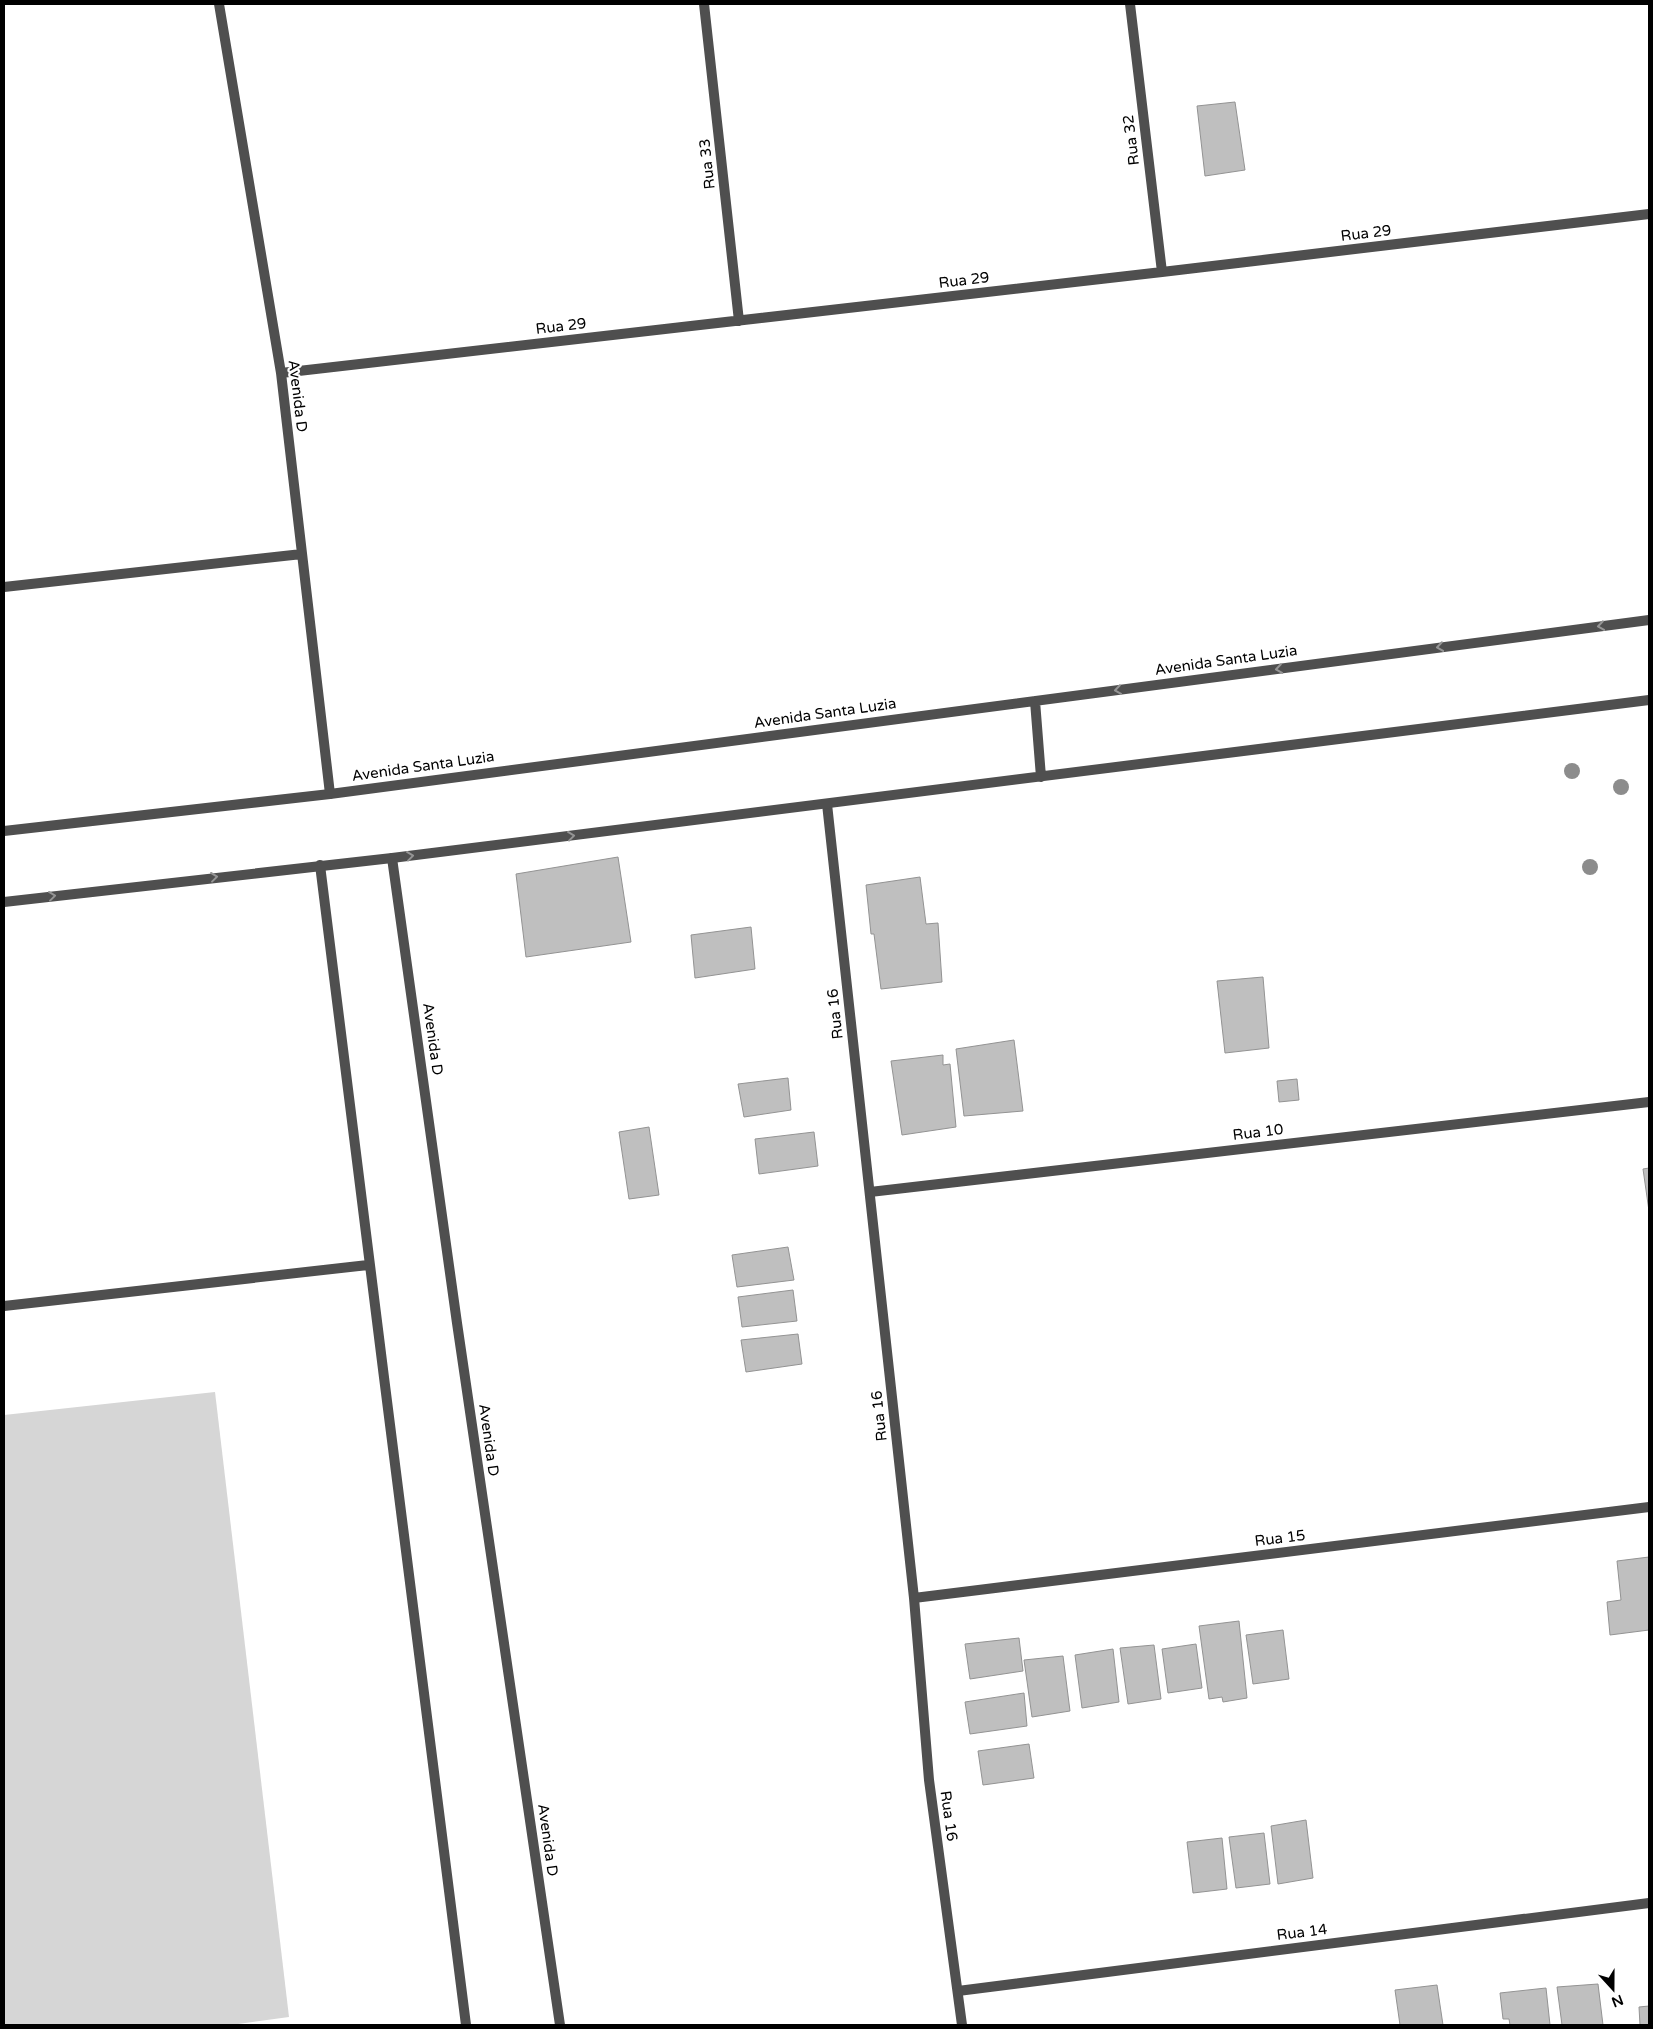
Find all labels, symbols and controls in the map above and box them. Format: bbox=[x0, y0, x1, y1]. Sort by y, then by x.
street label: Rua 32 bbox=[1119, 114, 1143, 166]
street label: Rua 33 bbox=[695, 138, 719, 190]
street label: Rua 29 bbox=[1340, 221, 1392, 245]
street label: Rua 29 bbox=[938, 268, 990, 292]
street label: Rua 29 bbox=[535, 314, 587, 338]
street label: Avenida D bbox=[285, 359, 311, 433]
one-way arrow bbox=[1597, 620, 1605, 631]
street label: Avenida Santa Luzia bbox=[1154, 641, 1298, 679]
one-way arrow bbox=[1435, 642, 1444, 652]
one-way arrow bbox=[1274, 663, 1282, 674]
one-way arrow bbox=[1113, 684, 1121, 695]
street label: Avenida Santa Luzia bbox=[753, 694, 897, 732]
street label: Avenida Santa Luzia bbox=[351, 747, 495, 785]
one-way arrow bbox=[567, 831, 575, 842]
one-way arrow bbox=[406, 851, 414, 861]
one-way arrow bbox=[210, 872, 218, 883]
one-way arrow bbox=[48, 891, 56, 902]
street label: Rua 16 bbox=[823, 988, 847, 1040]
street label: Avenida D bbox=[419, 1002, 447, 1076]
street label: Rua 10 bbox=[1232, 1120, 1284, 1144]
street label: Rua 16 bbox=[867, 1390, 891, 1442]
street label: Avenida D bbox=[475, 1403, 503, 1477]
street label: Rua 15 bbox=[1254, 1526, 1306, 1550]
street label: Rua 16 bbox=[937, 1789, 961, 1843]
street label: Avenida D bbox=[534, 1803, 562, 1877]
street label: Rua 14 bbox=[1276, 1920, 1328, 1944]
north arrow bbox=[1588, 1964, 1638, 2014]
text: N bbox=[1609, 1991, 1626, 2011]

